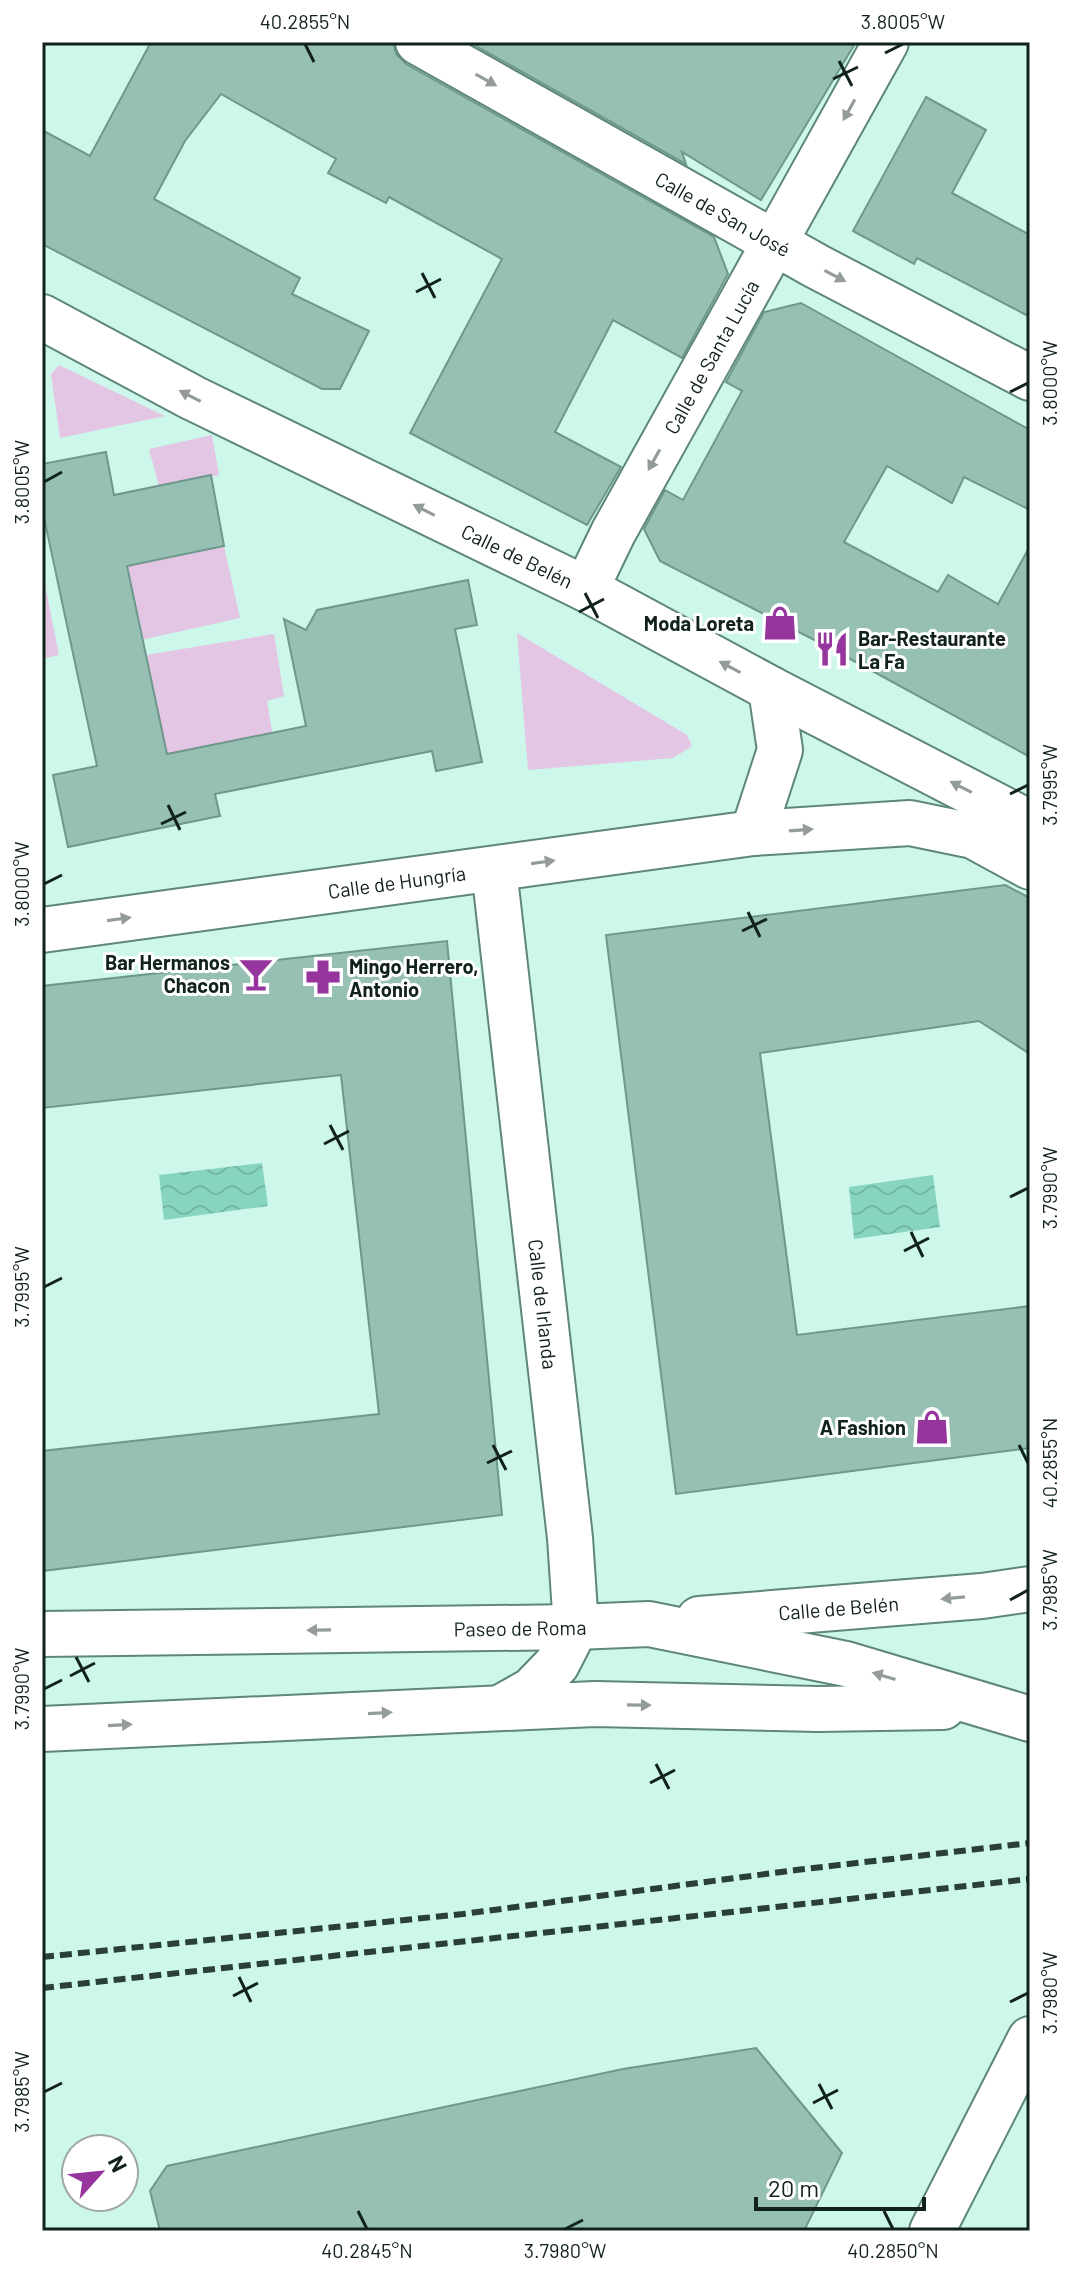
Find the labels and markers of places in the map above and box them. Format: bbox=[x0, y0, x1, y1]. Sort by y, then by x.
shop icon: Moda Loreta bbox=[761, 604, 799, 642]
place label: Moda Loreta bbox=[644, 611, 754, 635]
place label: Bar-Restaurante La Fa bbox=[858, 626, 1006, 673]
restaurant icon: Bar-Restaurante La Fa bbox=[813, 630, 851, 668]
place label: Bar Hermanos Chacon bbox=[105, 950, 230, 997]
place label: Mingo Herrero, Antonio bbox=[349, 954, 479, 1001]
bar icon: Bar Hermanos Chacon bbox=[237, 955, 275, 993]
pharmacy icon: Mingo Herrero, Antonio bbox=[304, 958, 342, 996]
shop icon: A Fashion bbox=[913, 1408, 951, 1446]
place label: A Fashion bbox=[820, 1415, 906, 1439]

